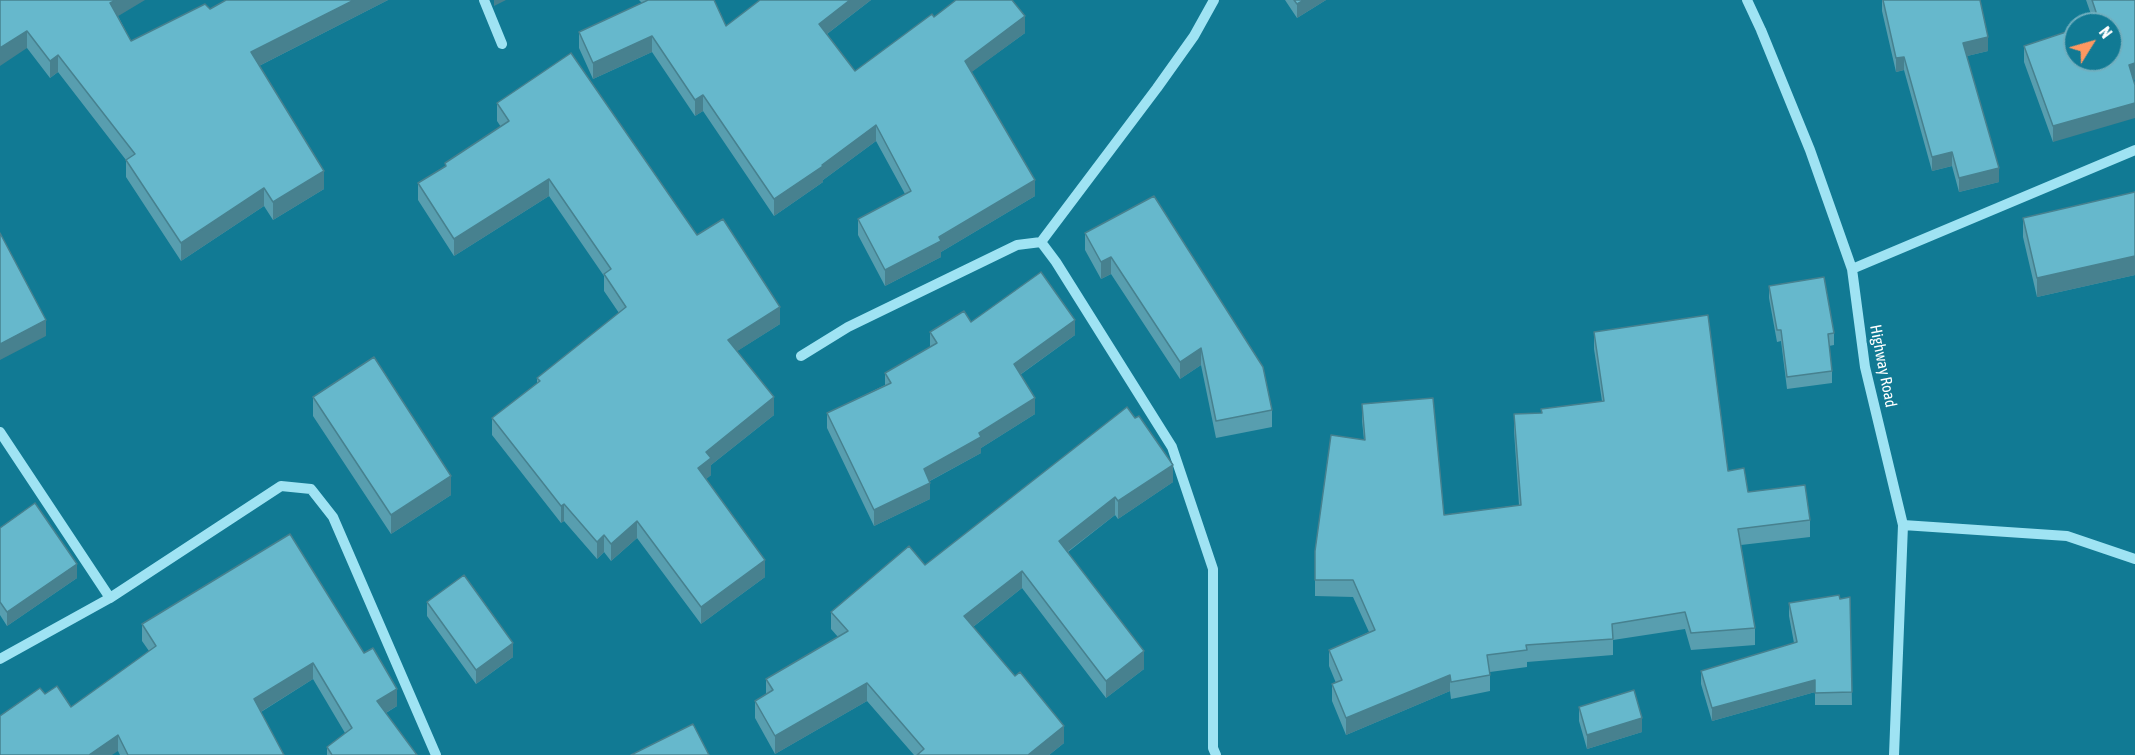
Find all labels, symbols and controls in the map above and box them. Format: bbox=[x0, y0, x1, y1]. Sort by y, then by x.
north arrow bbox=[2063, 12, 2123, 72]
text: N bbox=[2096, 23, 2116, 42]
street label: Highway Road bbox=[1866, 323, 1900, 409]

